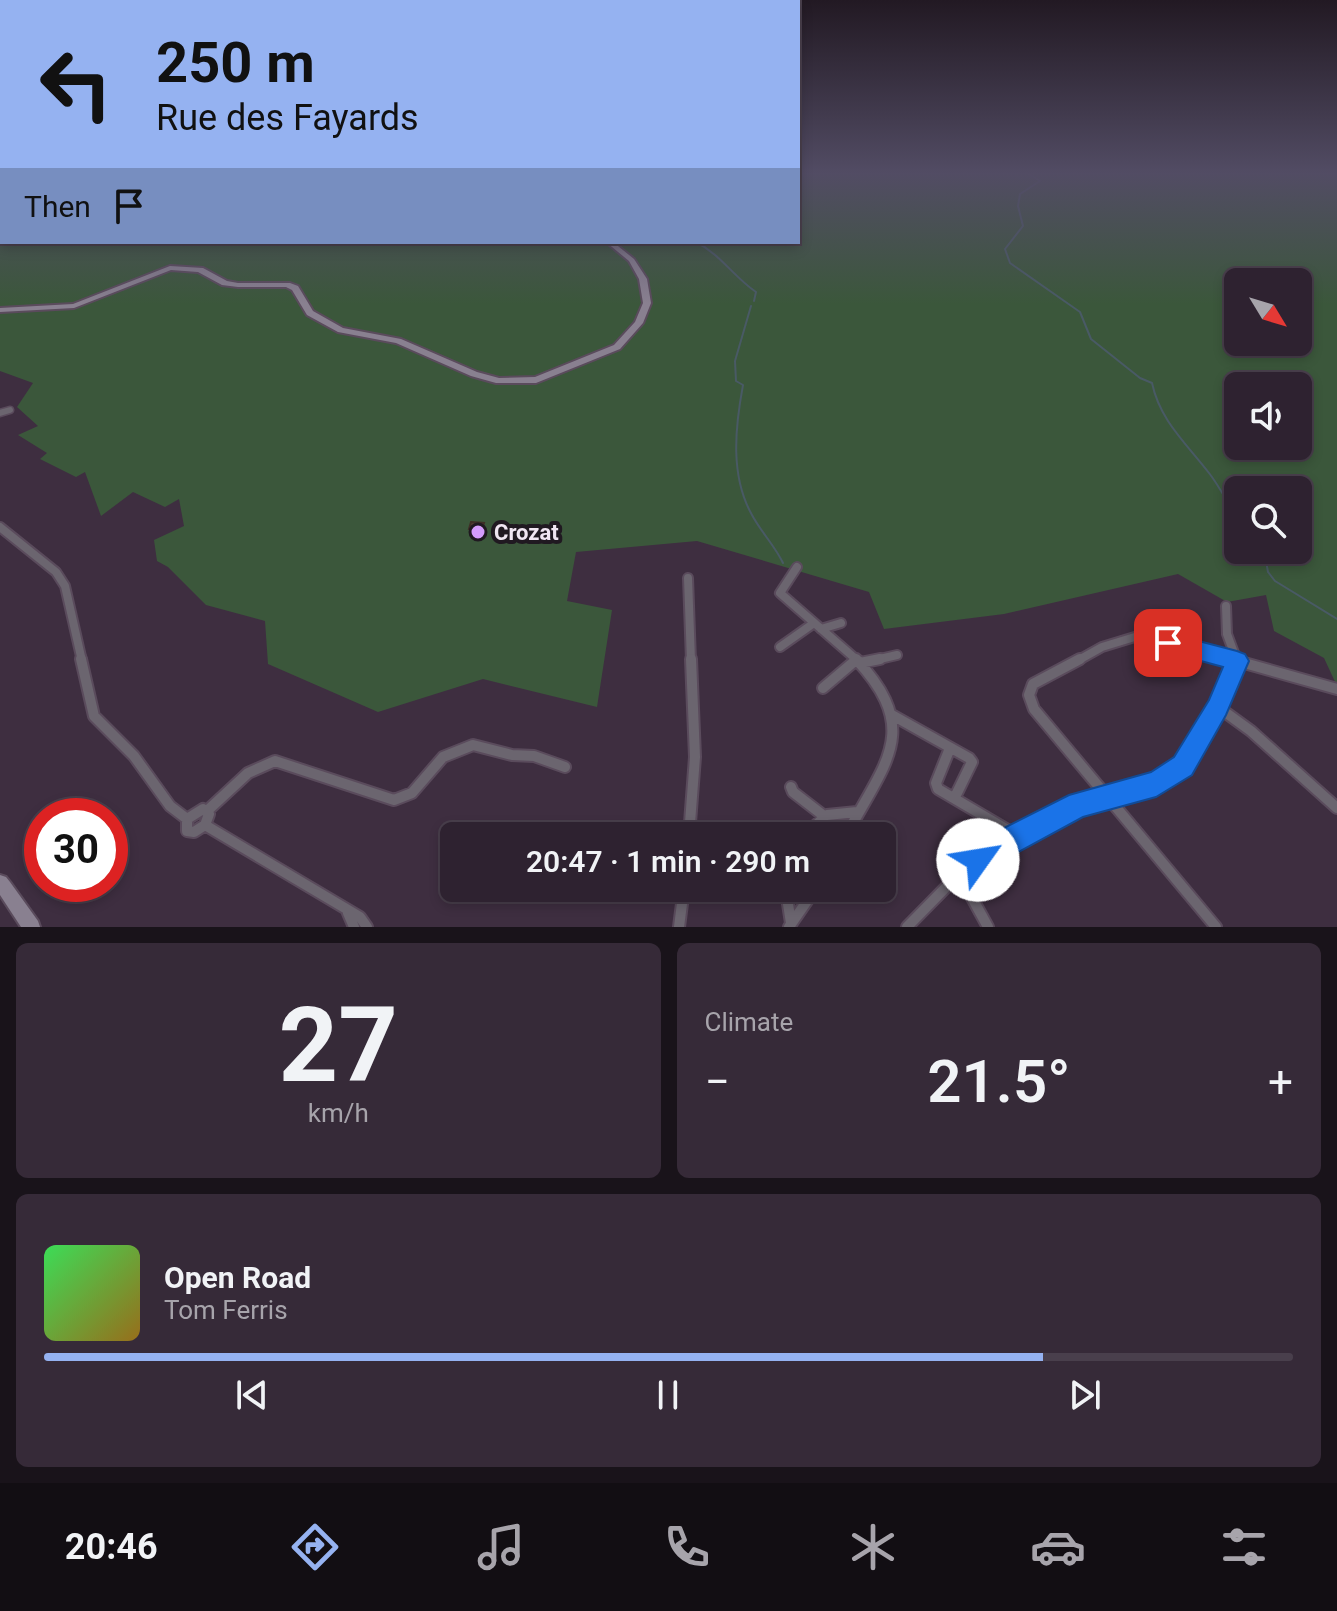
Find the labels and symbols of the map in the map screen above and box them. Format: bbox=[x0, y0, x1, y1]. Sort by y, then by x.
north arrow bbox=[1224, 268, 1312, 356]
place label: Crozat bbox=[494, 520, 559, 545]
marker: Crozat bbox=[469, 523, 487, 541]
pin bbox=[1134, 609, 1202, 677]
speed limit sign: 30 bbox=[24, 798, 128, 902]
position arrow bbox=[936, 818, 1020, 902]

